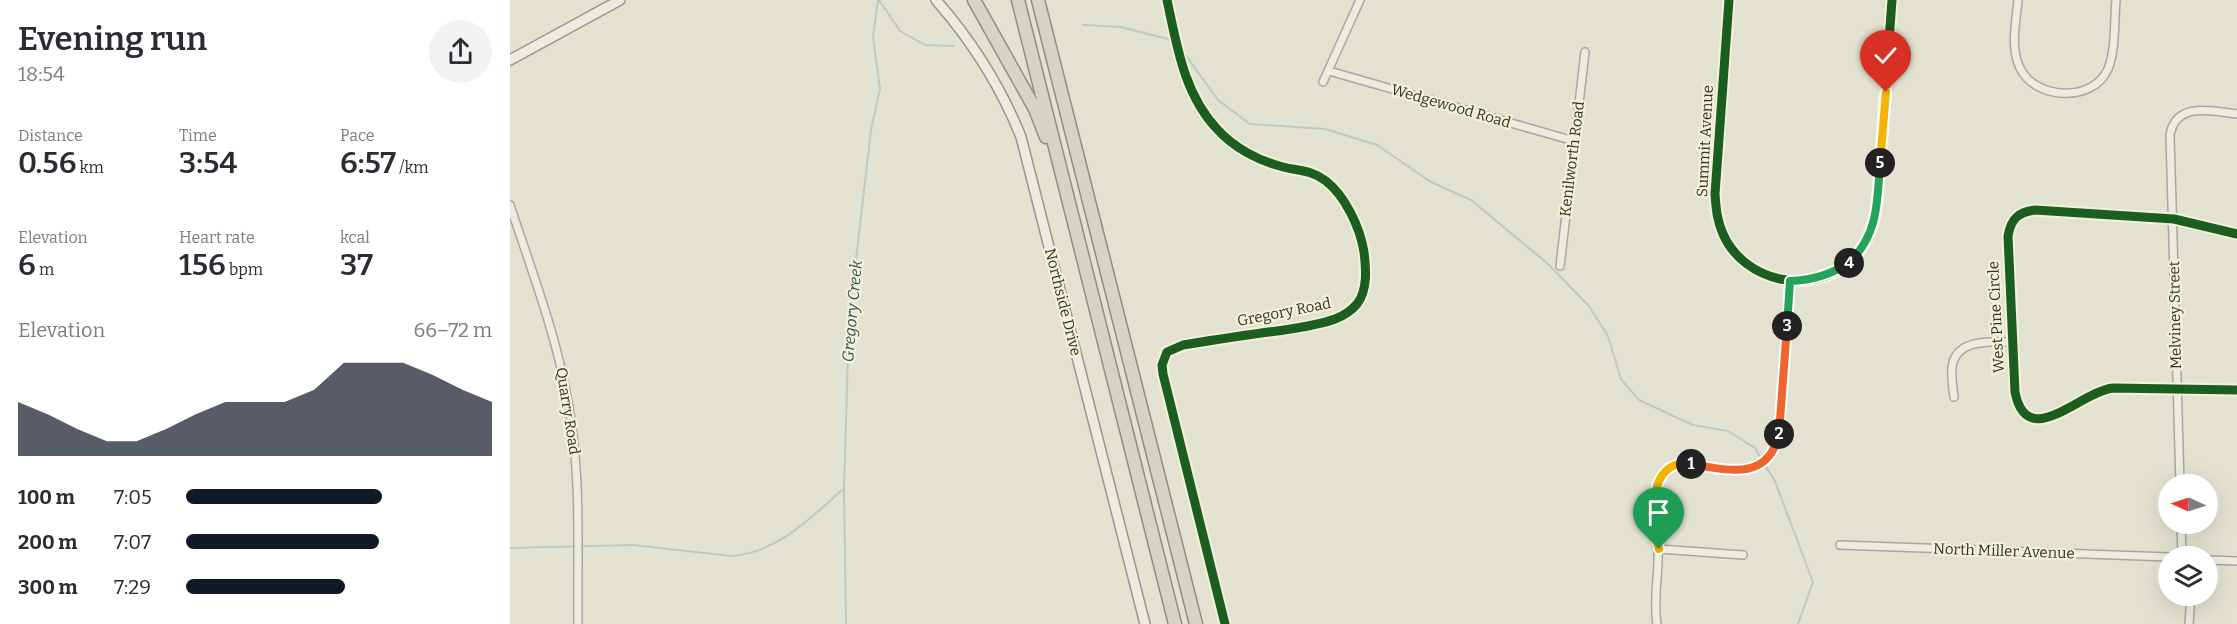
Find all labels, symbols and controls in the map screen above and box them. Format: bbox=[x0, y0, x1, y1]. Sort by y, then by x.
text: Evening run bbox=[18, 19, 207, 59]
button: share bbox=[429, 20, 492, 83]
pin bbox=[1860, 30, 1911, 92]
icon: check bbox=[1869, 39, 1902, 72]
text: 18:54 bbox=[18, 62, 65, 86]
street label: Wedgewood Road bbox=[1389, 80, 1513, 132]
street label: Summit Avenue bbox=[1693, 84, 1717, 198]
street label: Kenilworth Road bbox=[1556, 100, 1588, 218]
text: Distance bbox=[18, 126, 83, 145]
text: Time bbox=[179, 126, 217, 145]
text: Pace bbox=[340, 126, 375, 145]
text: 0.56 bbox=[18, 145, 76, 181]
text: 3:54 bbox=[179, 145, 237, 181]
text: 6:57 bbox=[340, 145, 396, 181]
pin: 5 bbox=[1865, 148, 1895, 178]
text: 5 bbox=[1876, 153, 1884, 172]
text: km bbox=[76, 158, 104, 177]
text: /km bbox=[396, 158, 428, 177]
text: Elevation bbox=[18, 228, 88, 247]
text: Heart rate bbox=[179, 228, 255, 247]
text: kcal bbox=[340, 228, 370, 247]
street label: Northside Drive bbox=[1041, 246, 1085, 358]
text: 6 bbox=[18, 247, 36, 283]
text: 156 bbox=[179, 247, 226, 283]
text: 37 bbox=[340, 247, 373, 283]
pin: 4 bbox=[1834, 248, 1864, 278]
text: 4 bbox=[1844, 253, 1854, 272]
water label: Gregory Creek bbox=[838, 259, 866, 363]
text: m bbox=[36, 260, 54, 279]
text: bpm bbox=[226, 260, 263, 279]
street label: Melviney Street bbox=[2165, 260, 2185, 369]
street label: West Pine Circle bbox=[1984, 261, 2008, 373]
street label: Gregory Road bbox=[1235, 294, 1333, 330]
pin: 3 bbox=[1772, 311, 1802, 341]
text: 3 bbox=[1782, 316, 1792, 335]
text: Elevation bbox=[18, 318, 105, 342]
text: 66–72 m bbox=[413, 318, 492, 342]
street label: Quarry Road bbox=[552, 366, 584, 456]
pin: 2 bbox=[1764, 419, 1794, 449]
text: 2 bbox=[1774, 424, 1784, 443]
pin: 1 bbox=[1676, 449, 1706, 479]
text: 1 bbox=[1688, 454, 1694, 473]
north arrow bbox=[2158, 474, 2218, 534]
map controls bbox=[2158, 474, 2218, 606]
text: 100 m bbox=[18, 485, 75, 509]
text: 7:05 bbox=[114, 485, 152, 509]
pin bbox=[1633, 487, 1684, 549]
icon: arrive bbox=[1642, 496, 1675, 529]
text: 200 m bbox=[18, 530, 77, 554]
text: 7:07 bbox=[114, 530, 151, 554]
street label: North Miller Avenue bbox=[1933, 540, 2075, 562]
button: layers bbox=[2158, 546, 2218, 606]
text: 300 m bbox=[18, 575, 78, 599]
text: 7:29 bbox=[114, 575, 151, 599]

